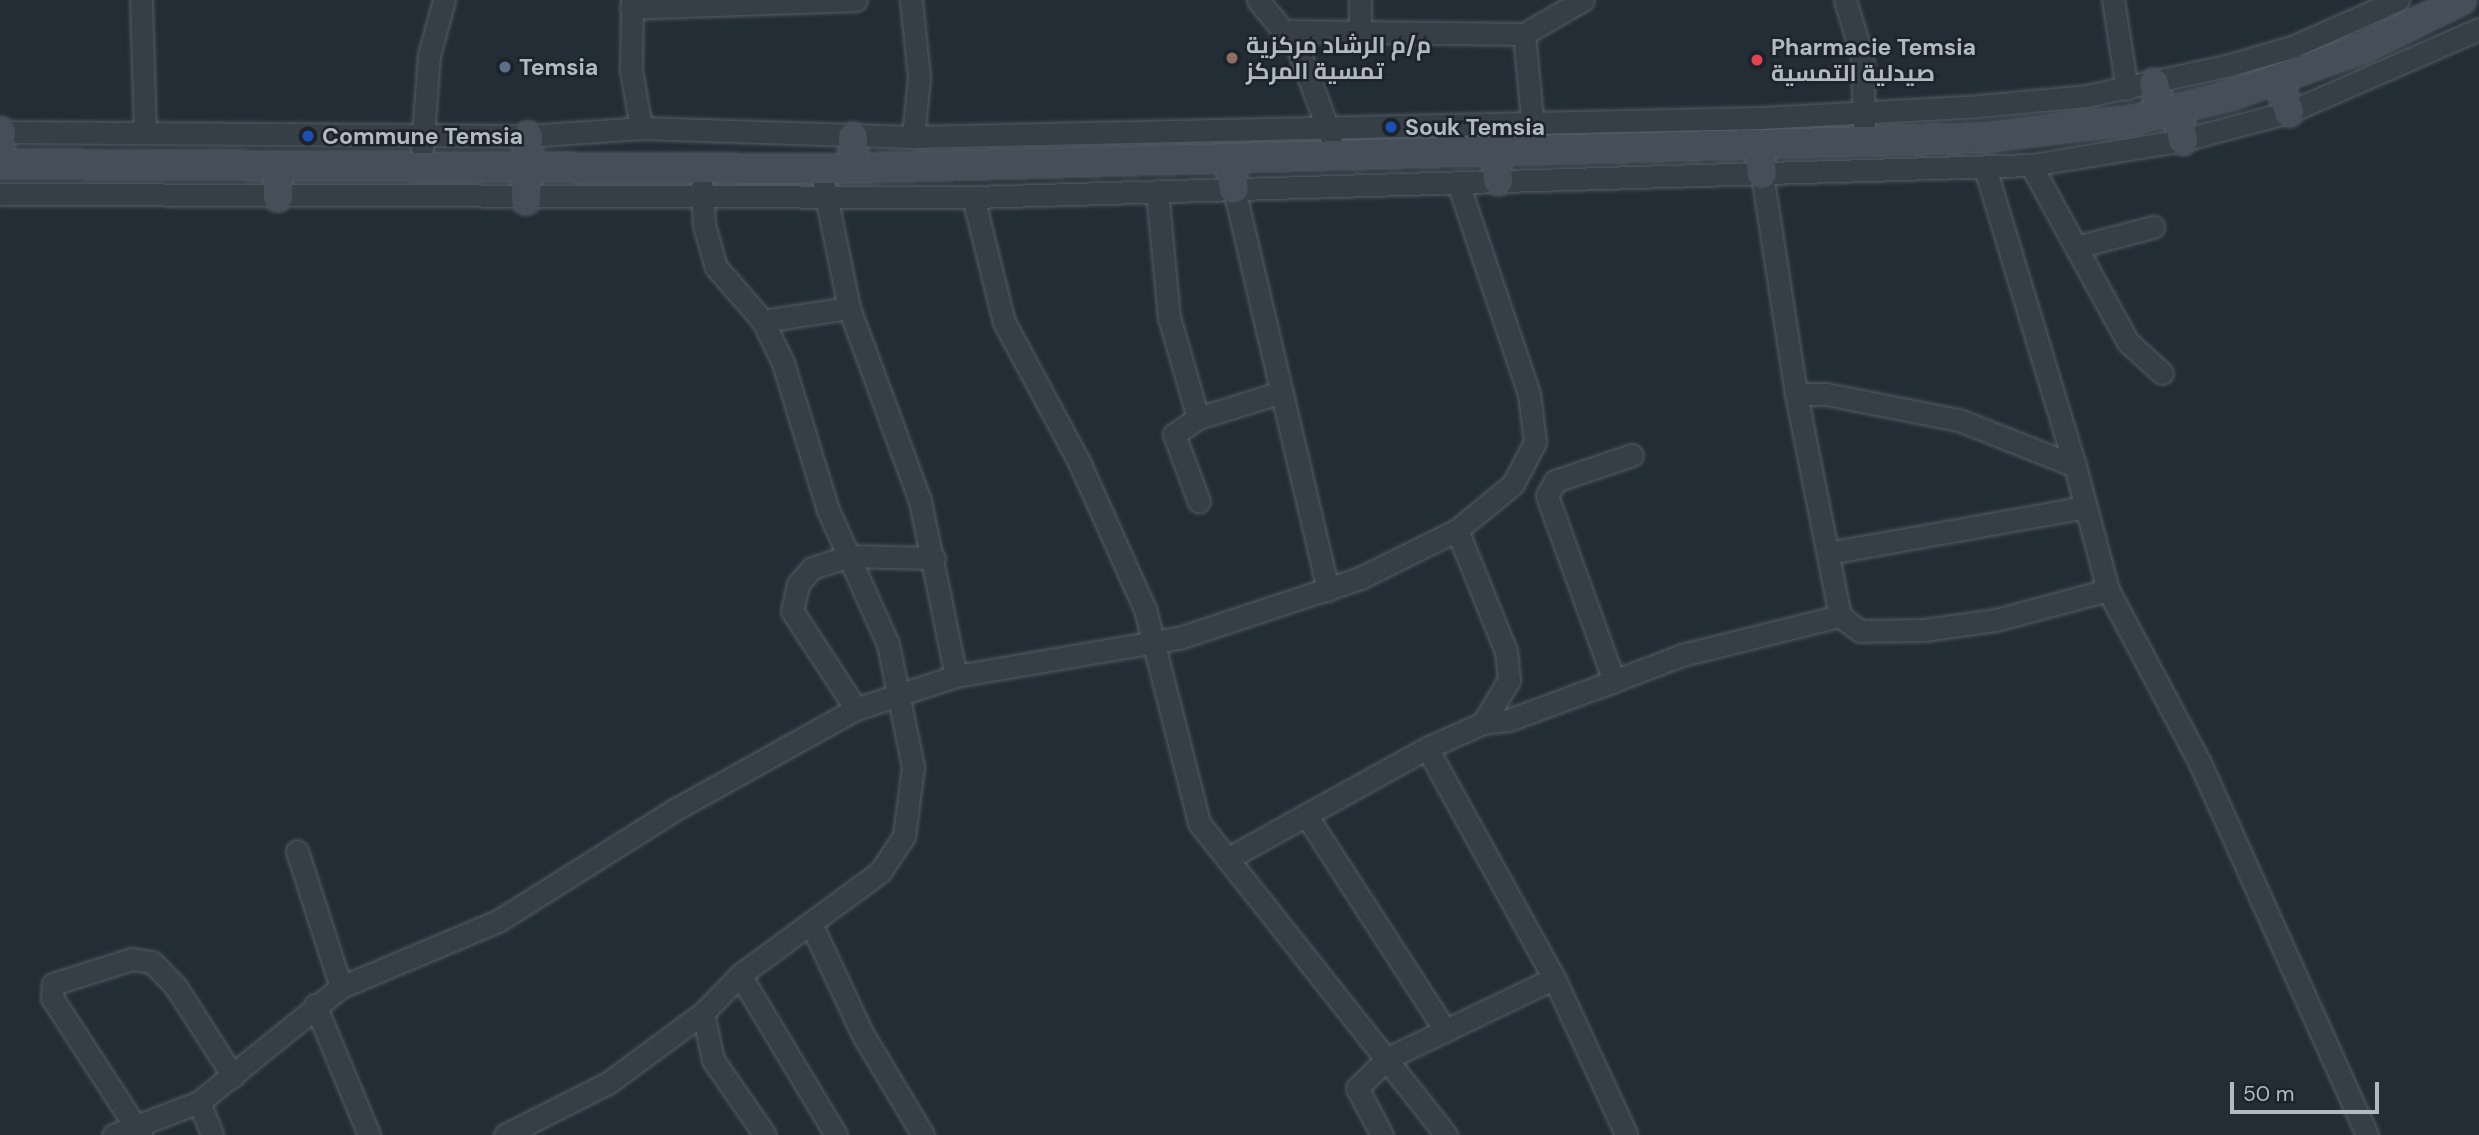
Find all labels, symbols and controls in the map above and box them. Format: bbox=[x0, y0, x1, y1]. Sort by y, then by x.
place label: م/م الرشاد مركزية تمسية المركز bbox=[1246, 31, 1431, 85]
place label: Pharmacie Temsia صيدلية التمسية bbox=[1771, 33, 1976, 87]
marker: م/م الرشاد مركزية تمسية المركز bbox=[1224, 50, 1240, 66]
marker: Pharmacie Temsia صيدلية التمسية bbox=[1749, 52, 1765, 68]
place label: Temsia bbox=[519, 53, 598, 81]
marker: Temsia bbox=[497, 59, 513, 75]
place label: Souk Temsia bbox=[1405, 113, 1545, 141]
marker: Souk Temsia bbox=[1383, 119, 1399, 135]
place label: Commune Temsia bbox=[322, 122, 523, 150]
marker: Commune Temsia bbox=[300, 128, 316, 144]
scale bar bbox=[2234, 1068, 2383, 1112]
text: 50 m bbox=[2243, 1080, 2294, 1108]

